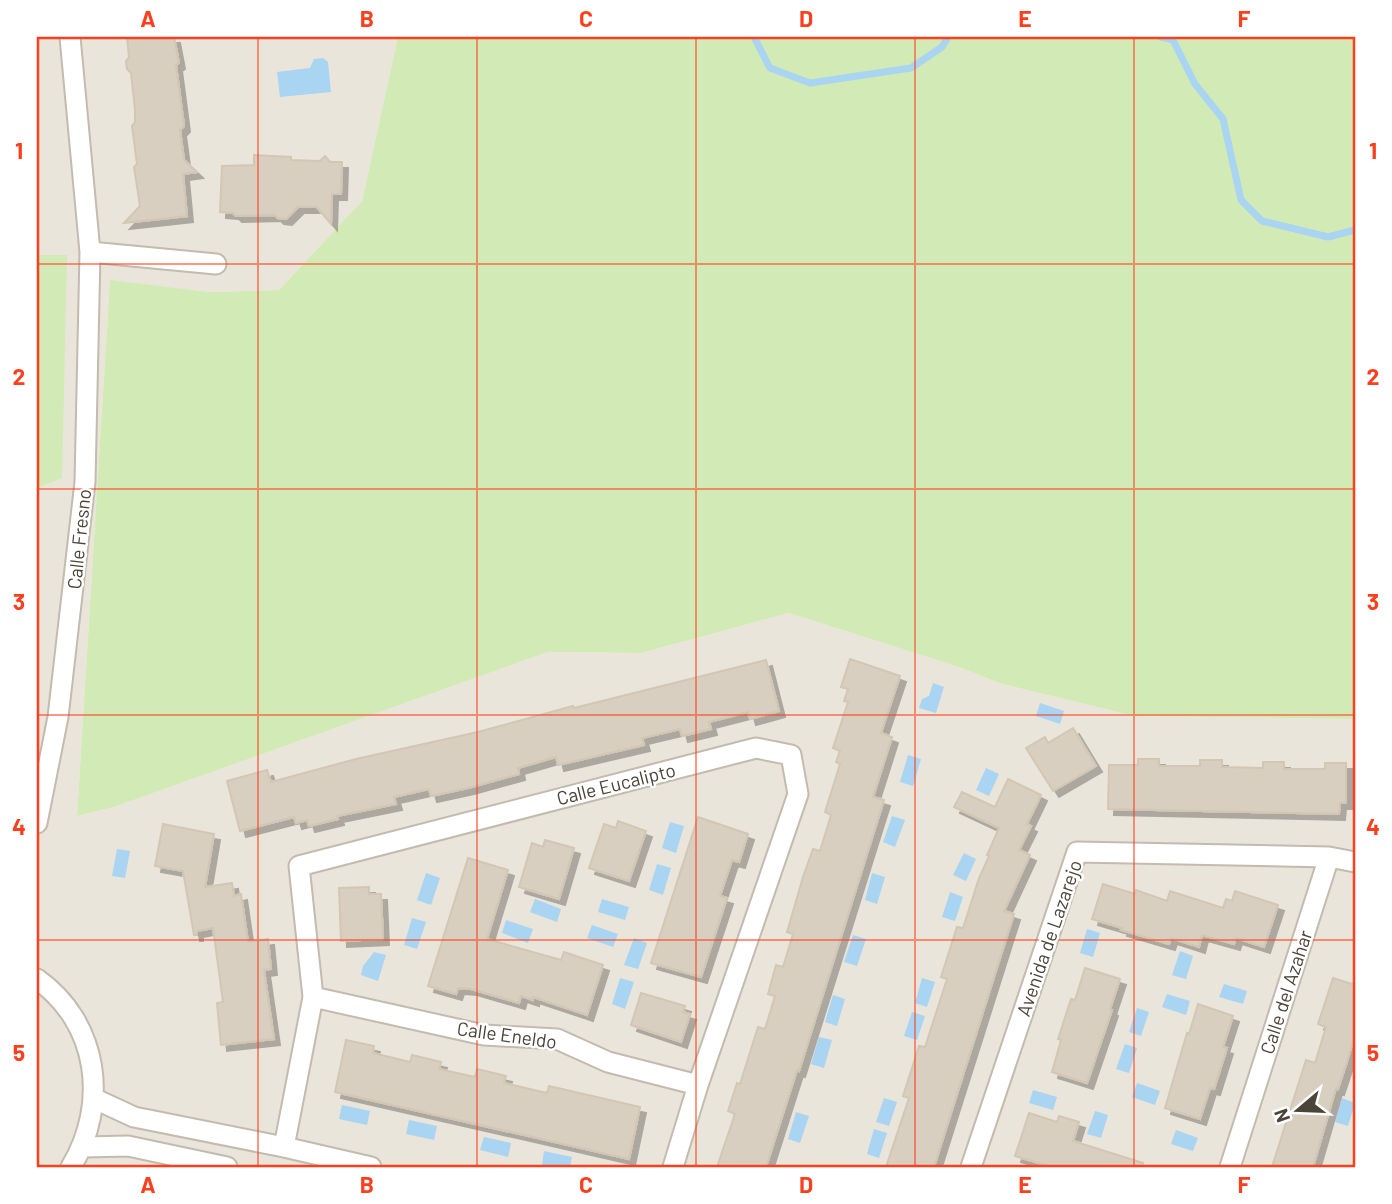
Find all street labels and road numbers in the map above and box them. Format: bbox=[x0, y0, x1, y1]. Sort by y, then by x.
street label: Calle Fresno bbox=[62, 488, 95, 590]
street label: Calle Eucalipto bbox=[554, 758, 678, 809]
street label: Avenida de Lazarejo bbox=[1011, 857, 1086, 1019]
street label: Calle del Azahar bbox=[1255, 927, 1316, 1057]
street label: Calle Eneldo bbox=[456, 1016, 558, 1053]

